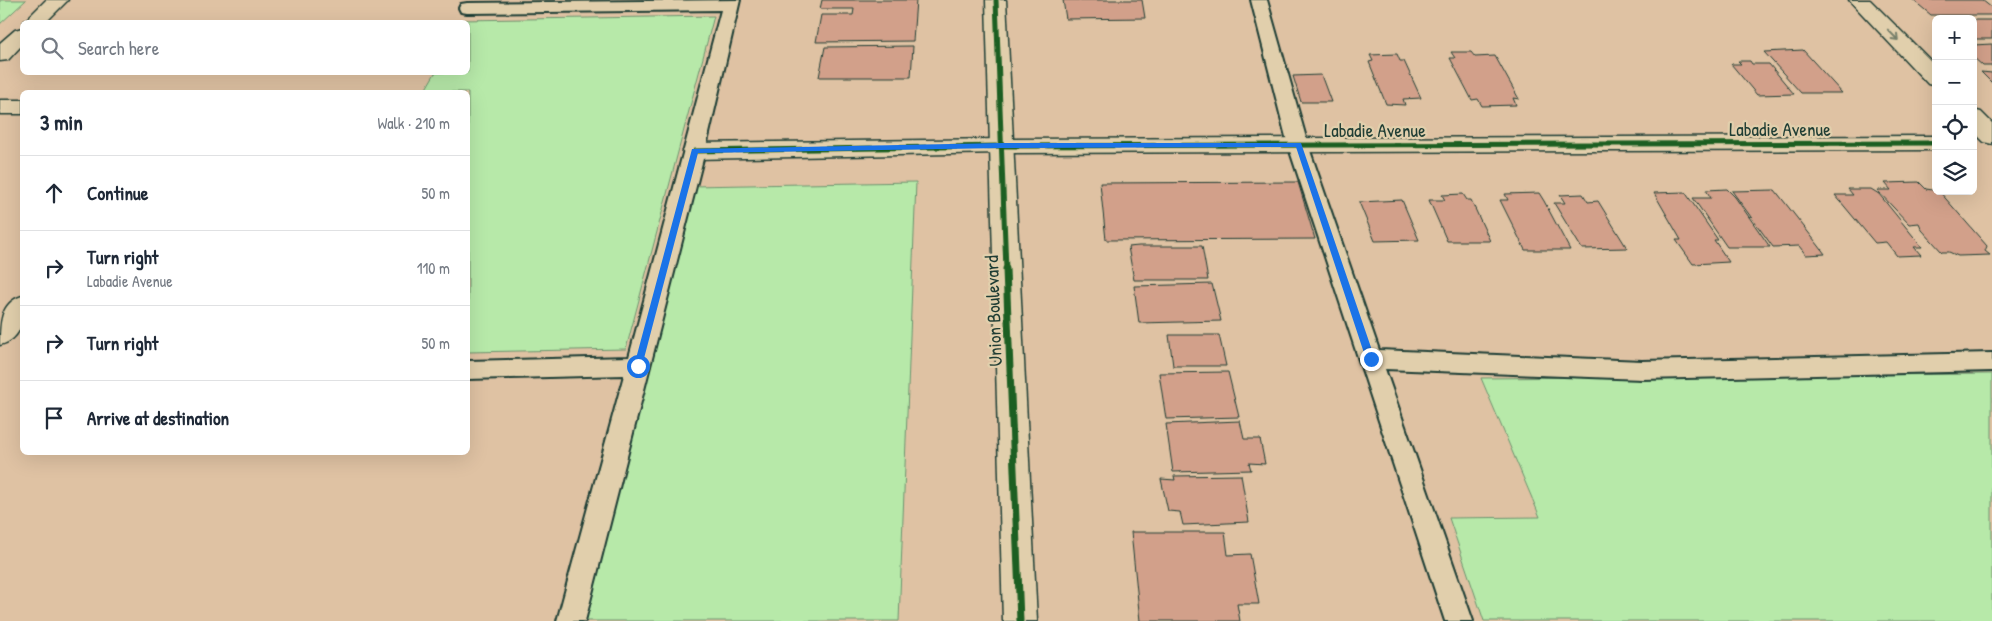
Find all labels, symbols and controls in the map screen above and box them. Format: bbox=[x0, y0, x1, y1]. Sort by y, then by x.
map controls bbox=[1932, 15, 1977, 195]
button: + bbox=[1932, 15, 1977, 60]
search box bbox=[20, 20, 470, 75]
one-way arrow bbox=[1886, 29, 1899, 41]
icon: search bbox=[38, 34, 66, 62]
text: Search here bbox=[78, 35, 159, 61]
button: − bbox=[1932, 60, 1977, 105]
button: locate bbox=[1932, 105, 1977, 150]
text: 3 min bbox=[40, 108, 83, 137]
text: Walk · 210 m bbox=[377, 112, 450, 134]
street label: Labadie Avenue bbox=[1729, 116, 1831, 142]
street label: Labadie Avenue bbox=[1324, 117, 1426, 143]
button: layers bbox=[1932, 150, 1977, 195]
icon: ahead bbox=[40, 179, 68, 207]
text: Continue bbox=[87, 180, 148, 206]
text: 50 m bbox=[422, 182, 450, 204]
text: Turn right bbox=[87, 244, 158, 270]
icon: right bbox=[40, 254, 68, 282]
street label: Union Boulevard bbox=[978, 254, 1008, 367]
text: 110 m bbox=[417, 257, 450, 279]
text: Labadie Avenue bbox=[87, 270, 173, 292]
icon: right bbox=[40, 329, 68, 357]
text: Turn right bbox=[87, 330, 158, 356]
text: 50 m bbox=[422, 332, 450, 354]
route end bbox=[1360, 348, 1383, 371]
route start bbox=[627, 355, 650, 378]
icon: arrive bbox=[40, 404, 68, 432]
text: Arrive at destination bbox=[87, 405, 229, 431]

